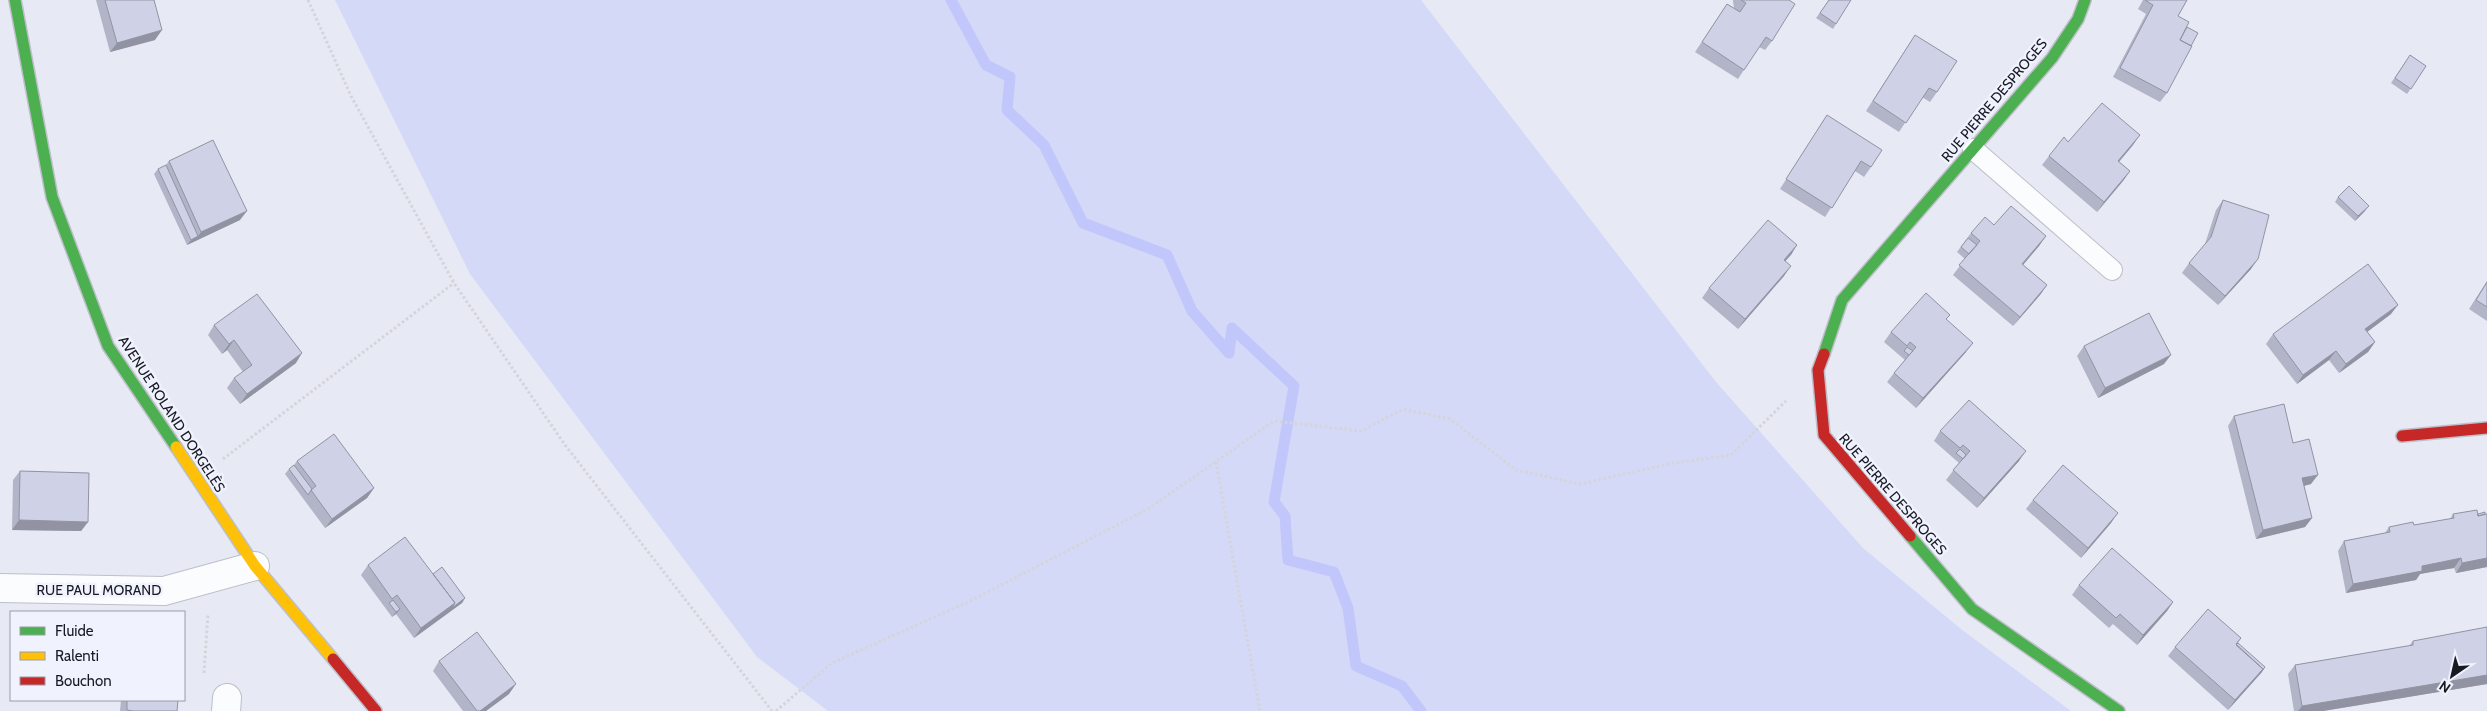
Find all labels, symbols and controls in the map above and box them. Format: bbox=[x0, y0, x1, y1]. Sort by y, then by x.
street label: RUE PIERRE DESPROGES bbox=[1937, 35, 2051, 165]
street label: AVENUE ROLAND DORGELÈS bbox=[115, 332, 229, 496]
street label: RUE PIERRE DESPROGES bbox=[1835, 429, 1951, 559]
street label: RUE PAUL MORAND bbox=[37, 581, 161, 599]
legend bbox=[10, 611, 185, 701]
text: Fluide bbox=[55, 622, 94, 640]
text: Ralenti bbox=[55, 647, 99, 665]
north arrow bbox=[2427, 651, 2477, 701]
text: Bouchon bbox=[55, 672, 112, 690]
text: N bbox=[2436, 677, 2454, 697]

